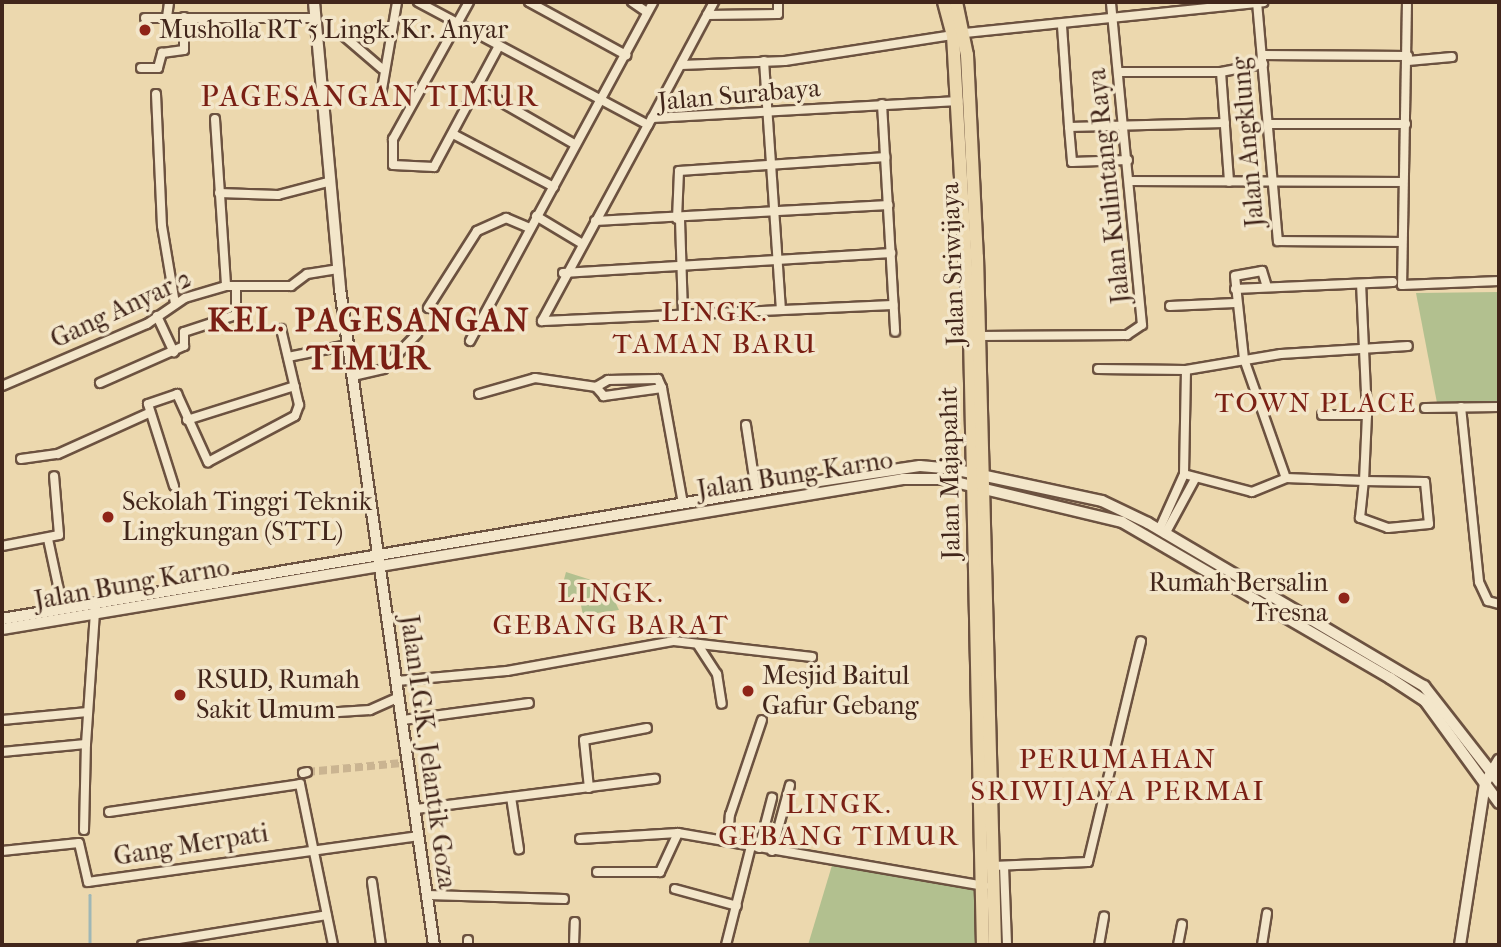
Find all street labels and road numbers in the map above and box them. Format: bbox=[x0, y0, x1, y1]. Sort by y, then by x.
street label: Jalan Angklung bbox=[1225, 55, 1271, 229]
street label: Jalan Kulintang Raya bbox=[1081, 67, 1137, 305]
street label: Jalan Surabaya bbox=[656, 72, 822, 118]
street label: Jalan Sriwijaya bbox=[935, 182, 971, 346]
street label: Gang Anyar 2 bbox=[46, 263, 196, 355]
street label: Jalan Majapahit bbox=[933, 386, 967, 560]
street label: Jalan Bung Karno bbox=[695, 444, 895, 506]
street label: Jalan Bung Karno bbox=[32, 551, 232, 617]
street label: Jalan I.G.K. Jelantik Goza bbox=[393, 613, 463, 891]
street label: Gang Merpati bbox=[111, 817, 271, 873]

